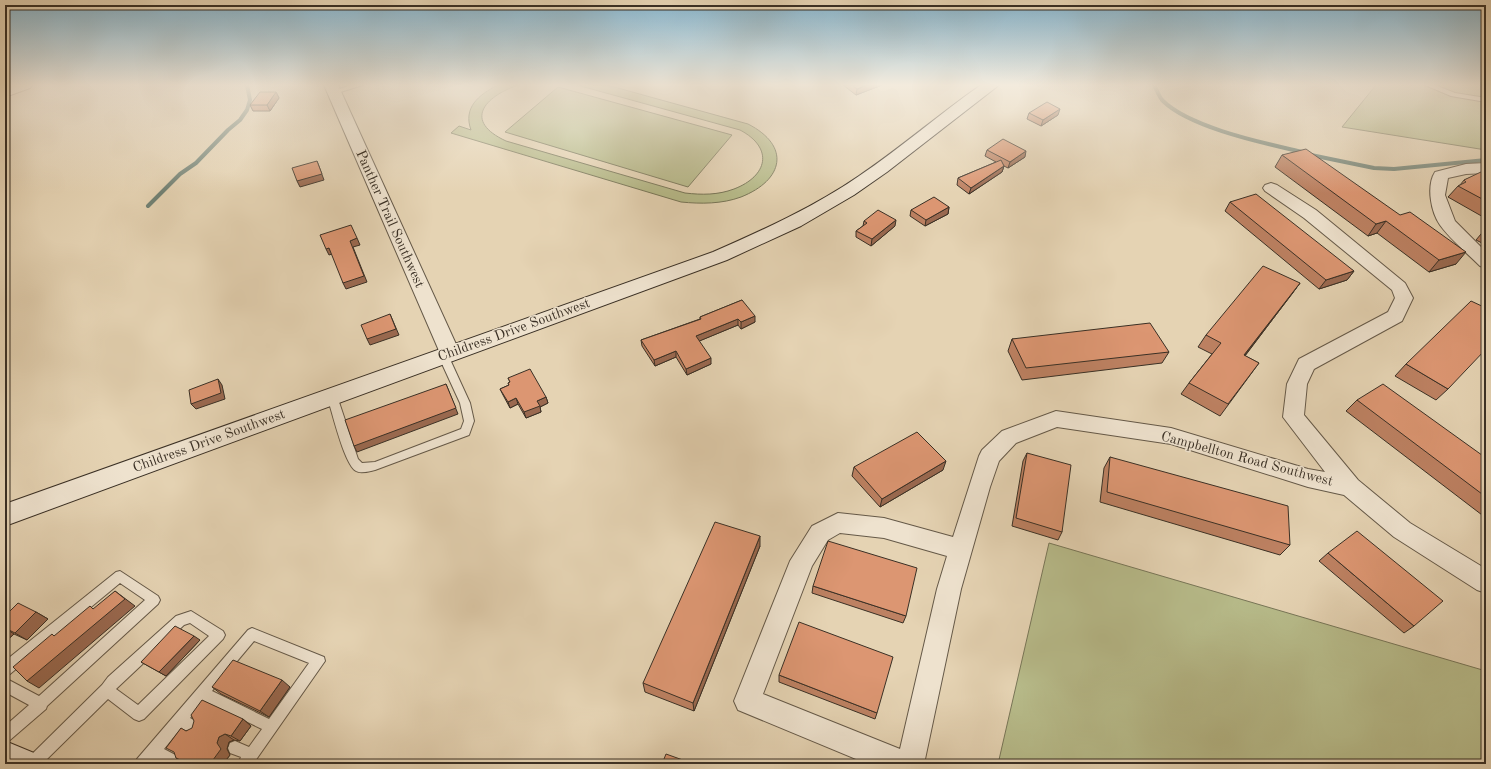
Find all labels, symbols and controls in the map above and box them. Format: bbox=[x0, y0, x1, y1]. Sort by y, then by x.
street label: Panther Trail Southwest bbox=[353, 148, 427, 290]
street label: Childress Drive Southwest bbox=[436, 296, 592, 364]
street label: Childress Drive Southwest bbox=[131, 407, 287, 475]
street label: Campbellton Road Southwest bbox=[1159, 429, 1335, 489]

